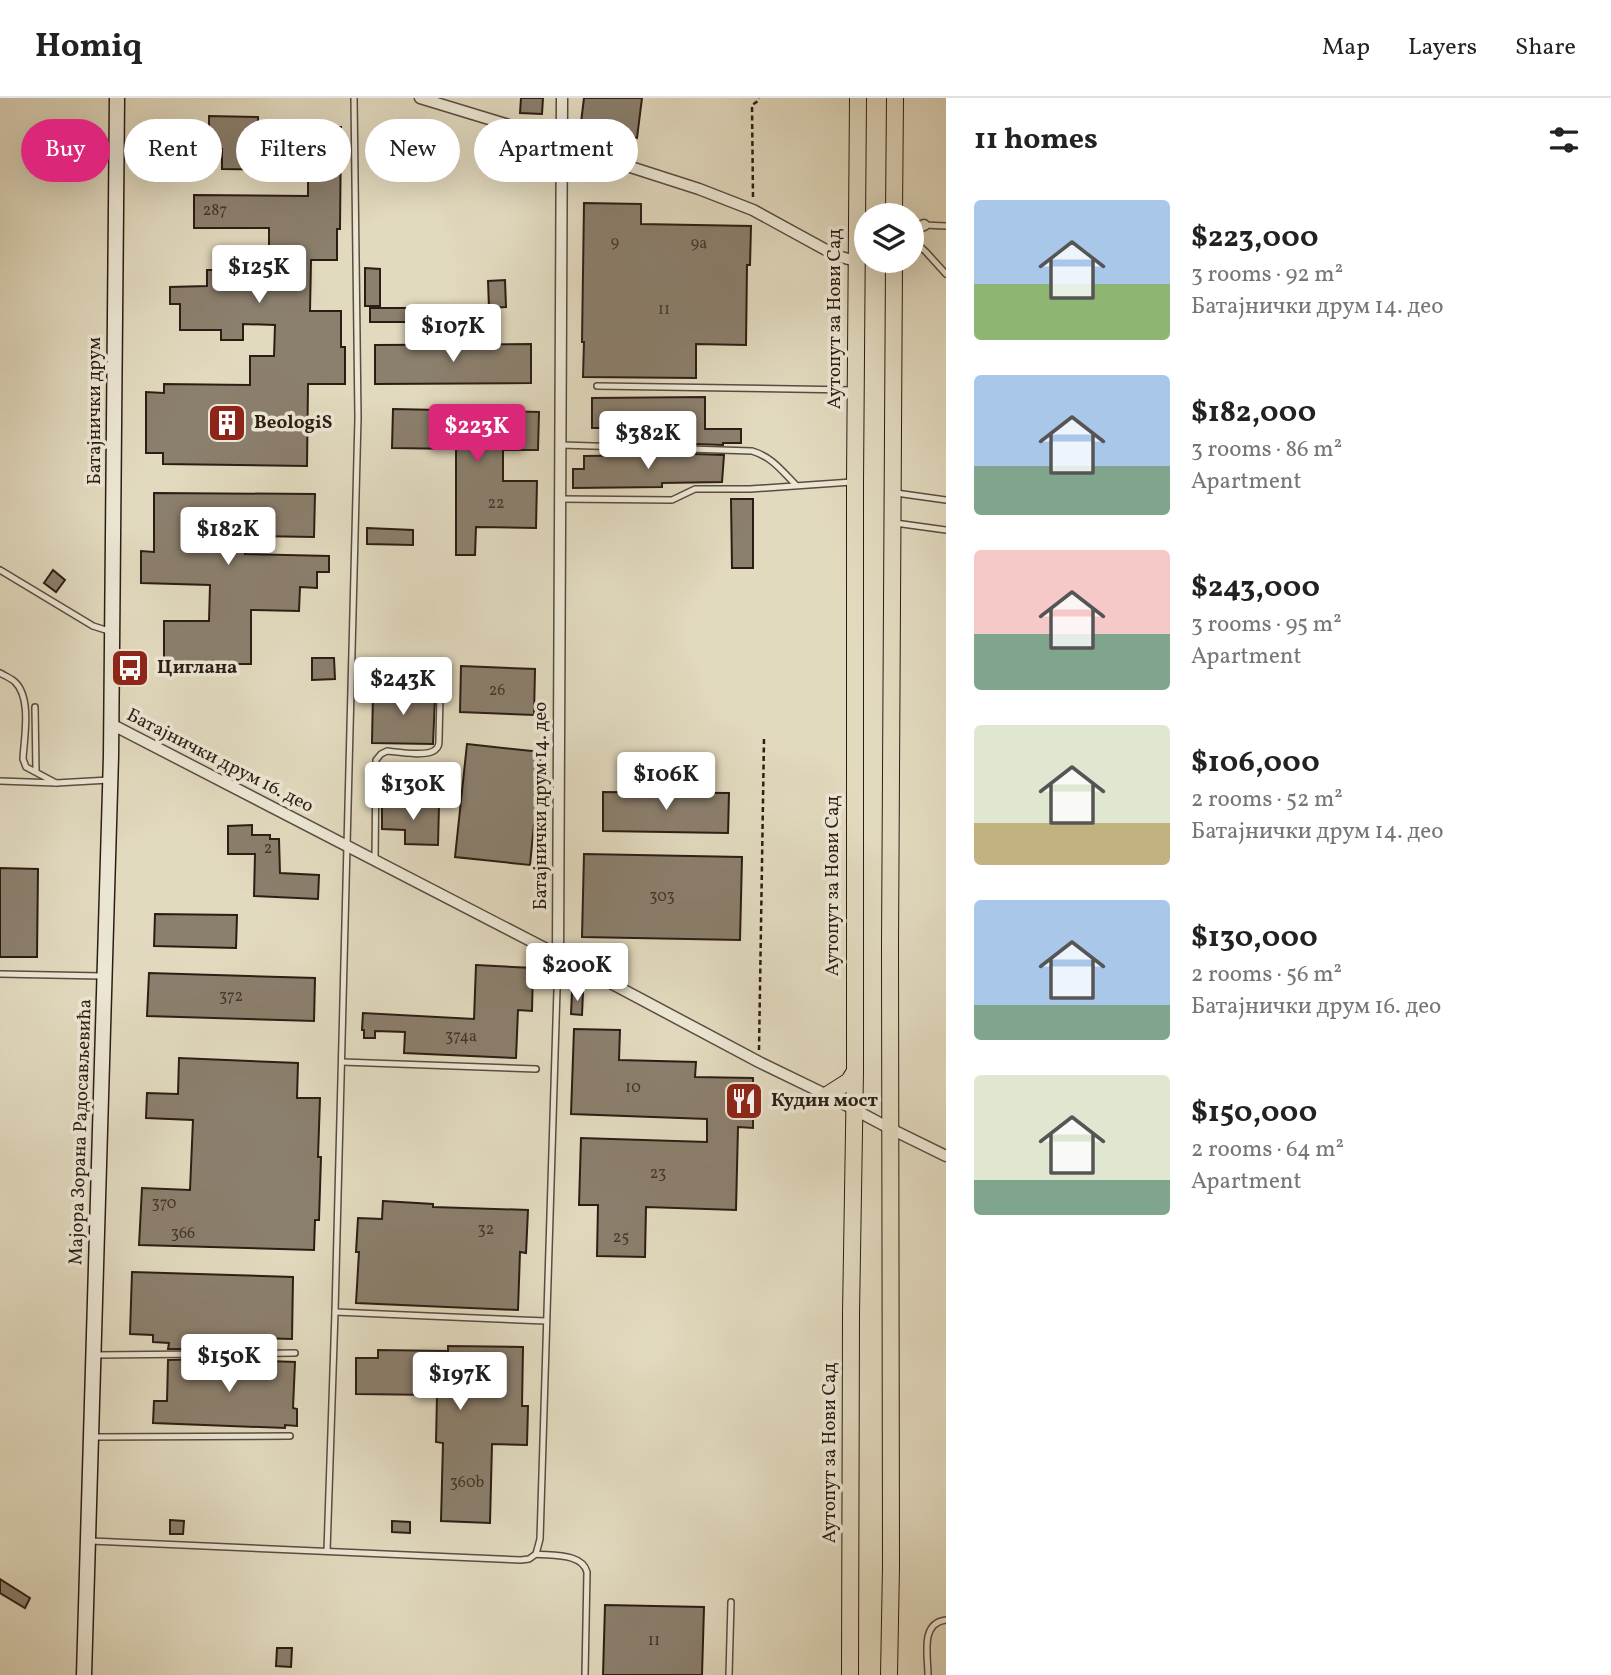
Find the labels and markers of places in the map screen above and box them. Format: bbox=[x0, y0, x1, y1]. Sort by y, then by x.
pin: $125K bbox=[210, 246, 308, 305]
pin: $107K bbox=[404, 304, 502, 364]
building icon: BeologiS bbox=[206, 402, 248, 444]
pin: $223K bbox=[428, 404, 526, 464]
place label: BeologiS bbox=[254, 410, 332, 436]
pin: $382K bbox=[599, 412, 697, 471]
pin: $182K bbox=[179, 508, 277, 567]
bus stop icon: Циглана bbox=[109, 647, 151, 689]
place label: Циглана bbox=[157, 655, 238, 681]
pin: $243K bbox=[354, 658, 452, 717]
pin: $106K bbox=[617, 752, 715, 812]
pin: $130K bbox=[364, 762, 462, 822]
pin: $200K bbox=[528, 944, 626, 1003]
restaurant icon: Кудин мост bbox=[723, 1080, 765, 1122]
place label: Кудин мост bbox=[771, 1088, 878, 1114]
pin: $150K bbox=[180, 1334, 278, 1394]
pin: $197K bbox=[411, 1352, 509, 1412]

